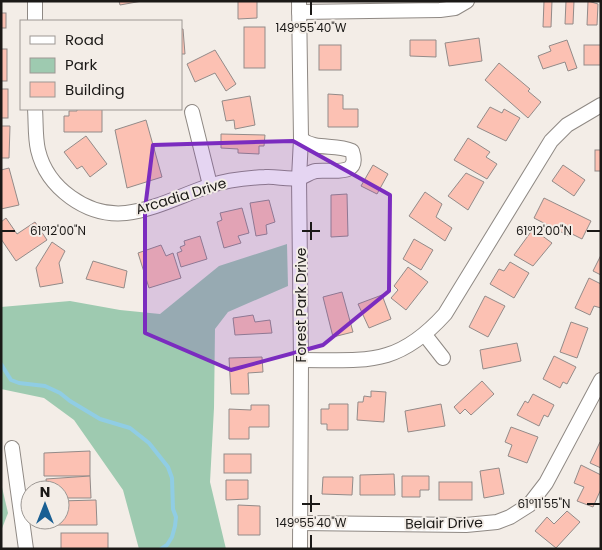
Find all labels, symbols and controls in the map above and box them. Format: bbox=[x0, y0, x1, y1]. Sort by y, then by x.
text: 149°55'40"W bbox=[275, 19, 347, 36]
legend bbox=[20, 20, 182, 110]
text: Road bbox=[65, 29, 104, 50]
text: Park bbox=[65, 54, 97, 75]
text: Building bbox=[65, 79, 125, 100]
street label: Arcadia Drive bbox=[133, 173, 229, 219]
text: 61°12'00"N bbox=[30, 222, 86, 239]
text: 61°12'00"N bbox=[516, 222, 572, 239]
street label: Forest Park Drive bbox=[291, 247, 311, 362]
north arrow bbox=[20, 480, 70, 530]
text: N bbox=[40, 482, 50, 502]
text: 61°11'55"N bbox=[518, 495, 570, 512]
street label: Belair Drive bbox=[405, 512, 483, 534]
text: 149°55'40"W bbox=[275, 514, 347, 531]

